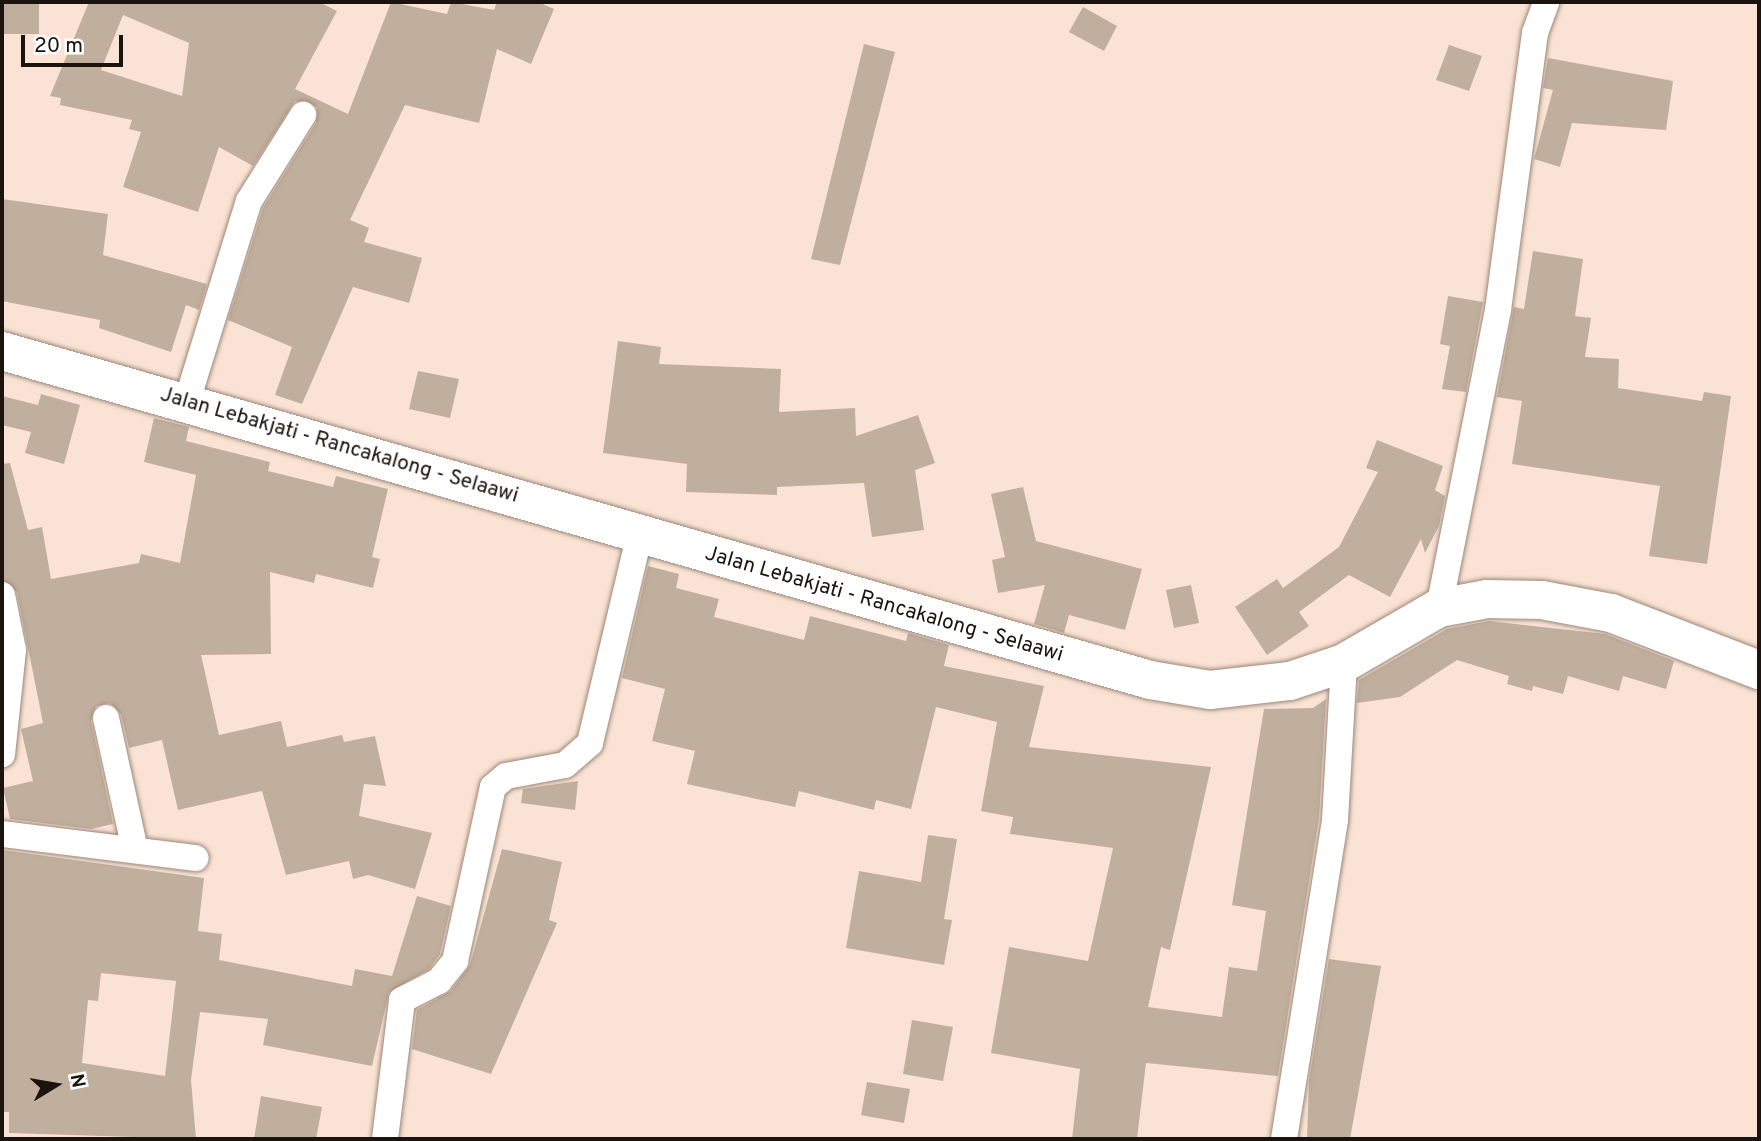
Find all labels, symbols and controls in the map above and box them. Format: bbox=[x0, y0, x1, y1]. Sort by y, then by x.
scale bar bbox=[24, 21, 126, 65]
text: 20 m bbox=[34, 33, 83, 60]
street label: Jalan Lebakjati - Rancakalong - Selaawi bbox=[157, 383, 521, 509]
street label: Jalan Lebakjati - Rancakalong - Selaawi bbox=[702, 542, 1066, 668]
north arrow bbox=[21, 1050, 91, 1120]
text: N bbox=[64, 1072, 90, 1090]

